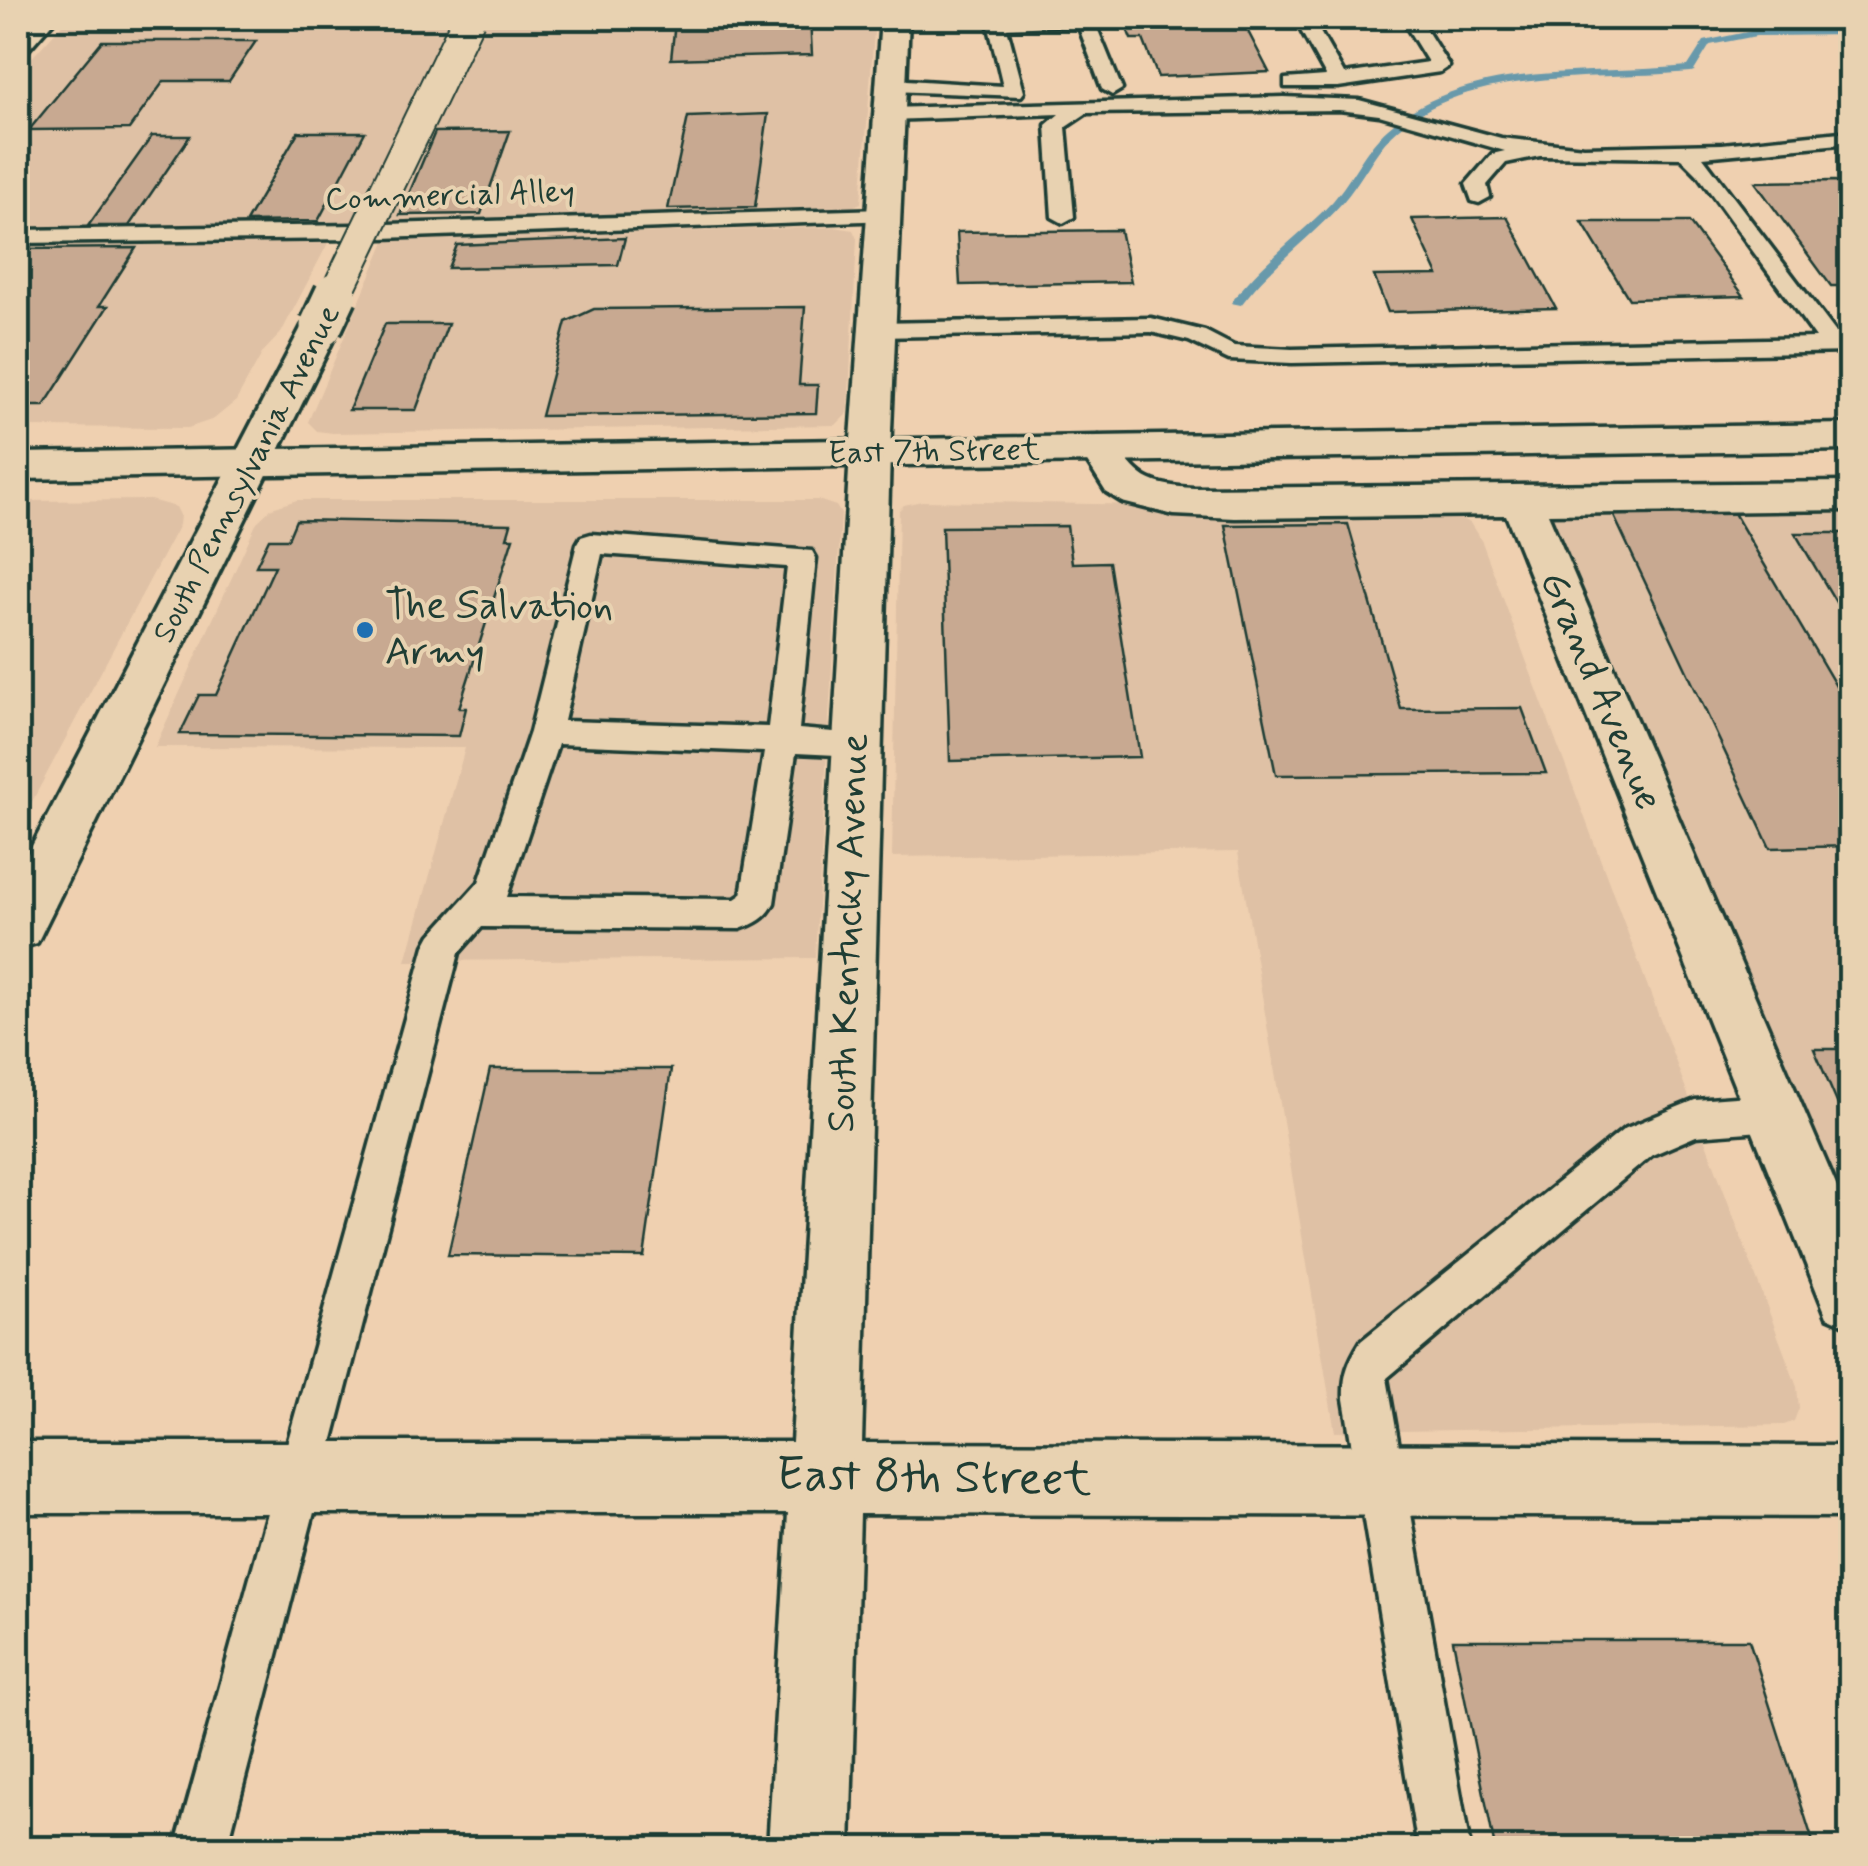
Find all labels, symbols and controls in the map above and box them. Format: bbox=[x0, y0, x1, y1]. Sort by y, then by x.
street label: Commercial Alley bbox=[325, 171, 575, 221]
street label: South Pennsylvania Avenue bbox=[143, 298, 351, 650]
street label: East 7th Street bbox=[828, 429, 1040, 475]
street label: Grand Avenue bbox=[1526, 563, 1674, 819]
place label: The Salvation Army bbox=[385, 581, 613, 679]
marker: The Salvation Army bbox=[354, 619, 376, 641]
street label: South Kentucky Avenue bbox=[816, 732, 882, 1134]
street label: East 8th Street bbox=[776, 1444, 1092, 1512]

